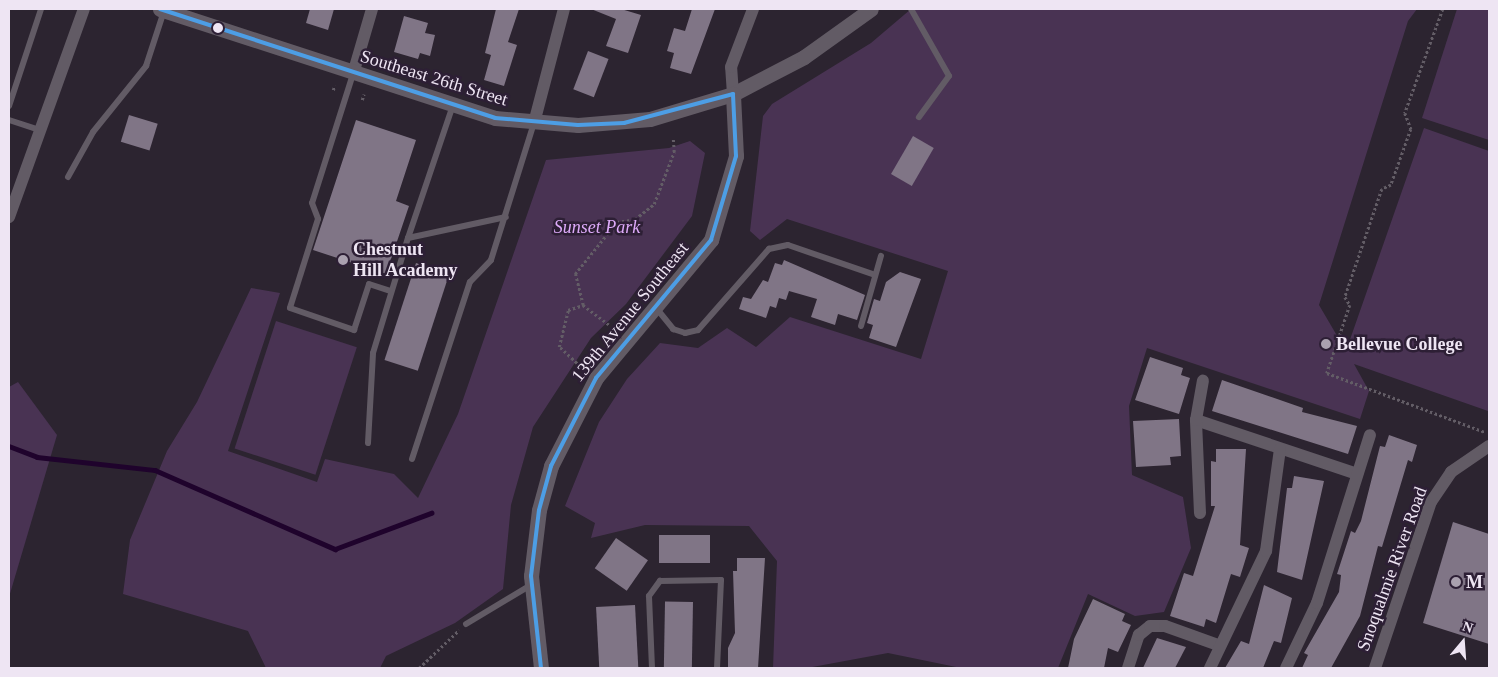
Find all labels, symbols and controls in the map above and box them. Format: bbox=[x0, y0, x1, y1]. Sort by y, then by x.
unlabelled marker bbox=[213, 23, 223, 33]
street label: Southeast 26th Street bbox=[358, 45, 510, 111]
park label: Sunset Park bbox=[554, 216, 640, 238]
street label: 139th Avenue Southeast bbox=[567, 237, 693, 387]
place label: Chestnut Hill Academy bbox=[353, 239, 458, 282]
marker: Chestnut Hill Academy bbox=[337, 254, 349, 266]
place label: Bellevue College bbox=[1336, 333, 1462, 355]
marker: Bellevue College bbox=[1320, 338, 1332, 350]
street label: Snoqualmie River Road bbox=[1352, 484, 1432, 654]
place label: M bbox=[1466, 571, 1483, 593]
marker: M bbox=[1450, 576, 1462, 588]
north arrow bbox=[1438, 617, 1488, 667]
text: N bbox=[1461, 619, 1475, 636]

